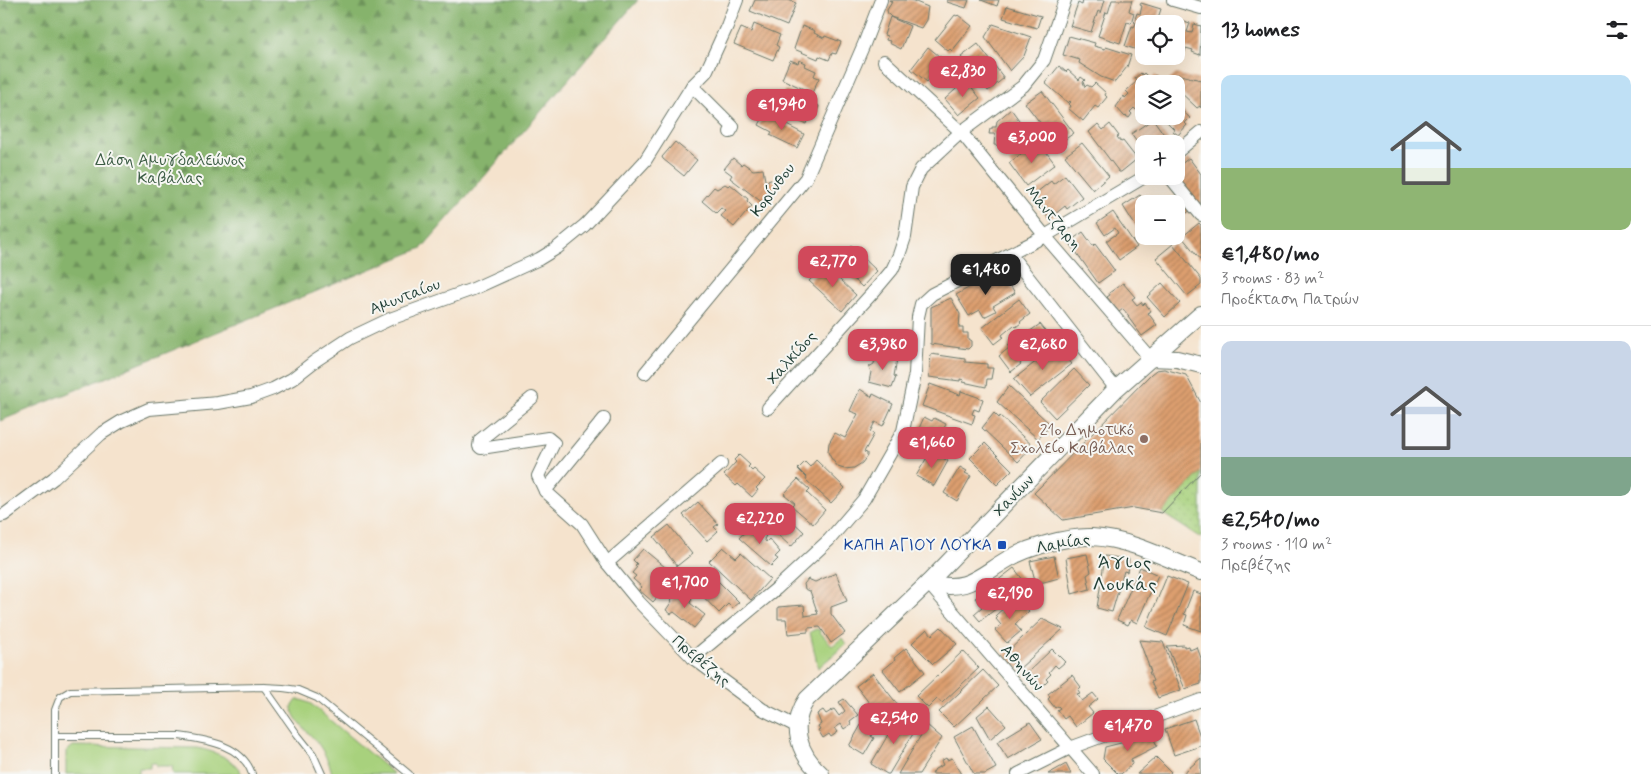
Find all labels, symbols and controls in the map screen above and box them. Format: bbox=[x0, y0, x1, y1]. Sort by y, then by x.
map controls bbox=[1135, 15, 1185, 245]
button: locate bbox=[1135, 15, 1185, 65]
text: 13 homes bbox=[1221, 16, 1300, 44]
icon: filters bbox=[1603, 16, 1631, 44]
pin: €2,830 bbox=[922, 56, 1004, 98]
text: €2,830 bbox=[940, 61, 986, 82]
button: layers bbox=[1135, 75, 1185, 125]
pin: €1,940 bbox=[741, 88, 823, 131]
text: €1,940 bbox=[757, 94, 807, 115]
icon: home bbox=[1381, 108, 1471, 198]
pin: €3,000 bbox=[991, 121, 1073, 164]
text: €3,000 bbox=[1008, 127, 1056, 148]
button: + bbox=[1135, 135, 1185, 185]
park label: Δάση Αμυγδαλεώνος Καβάλας bbox=[95, 150, 245, 189]
street label: Κορίνθου bbox=[746, 159, 800, 221]
street label: Μάντζαρη bbox=[1020, 181, 1086, 255]
button: − bbox=[1135, 195, 1185, 245]
text: €1,480/mo bbox=[1221, 240, 1319, 268]
pin: €2,770 bbox=[792, 246, 874, 288]
text: €2,770 bbox=[809, 251, 857, 272]
pin: €1,480 bbox=[945, 254, 1027, 296]
text: €1,480 bbox=[962, 259, 1010, 280]
text: 3 rooms · 83 m² bbox=[1221, 268, 1324, 289]
street label: Αμυνταίου bbox=[367, 274, 443, 320]
text: Προέκταση Πατρών bbox=[1221, 289, 1359, 310]
street label: Χαλκίδος bbox=[762, 327, 822, 389]
pin: €3,980 bbox=[842, 328, 924, 371]
pin: €2,680 bbox=[1002, 328, 1084, 371]
text: €3,980 bbox=[859, 334, 907, 355]
text: €2,680 bbox=[1019, 334, 1067, 355]
icon: home bbox=[1381, 373, 1471, 463]
place label: 21ο Δημοτικό Σχολείο Καβάλας bbox=[1010, 420, 1134, 459]
pin: €1,660 bbox=[891, 426, 973, 469]
text: €1,660 bbox=[909, 432, 955, 453]
marker: 21ο Δημοτικό Σχολείο Καβάλας bbox=[1138, 433, 1150, 445]
street label: Χανίων bbox=[989, 471, 1039, 521]
pin: €2,220 bbox=[719, 502, 801, 545]
text: €2,540/mo bbox=[1221, 506, 1320, 534]
text: €2,220 bbox=[736, 508, 784, 529]
street label: Λαμίας bbox=[1034, 529, 1092, 559]
text: 3 rooms · 110 m² bbox=[1221, 534, 1332, 555]
place label: ΚΑΠΗ ΑΓΙΟΥ ΛΟΥΚΑ bbox=[844, 535, 992, 556]
marker: ΚΑΠΗ ΑΓΙΟΥ ΛΟΥΚΑ bbox=[996, 539, 1008, 551]
district label: Άγιος Λουκάς bbox=[1093, 550, 1157, 597]
text: Πρεβέζης bbox=[1221, 555, 1291, 576]
pin: €1,700 bbox=[644, 566, 726, 609]
text: €1,700 bbox=[661, 572, 709, 593]
pin: €2,190 bbox=[969, 578, 1051, 620]
text: €2,190 bbox=[987, 583, 1033, 604]
street label: Πρεβέζης bbox=[667, 630, 735, 692]
street label: Αθηνών bbox=[996, 640, 1048, 696]
pin: €2,540 bbox=[853, 702, 935, 745]
text: €2,540 bbox=[870, 708, 918, 729]
pin: €1,470 bbox=[1087, 710, 1169, 752]
text: €1,470 bbox=[1104, 715, 1152, 736]

